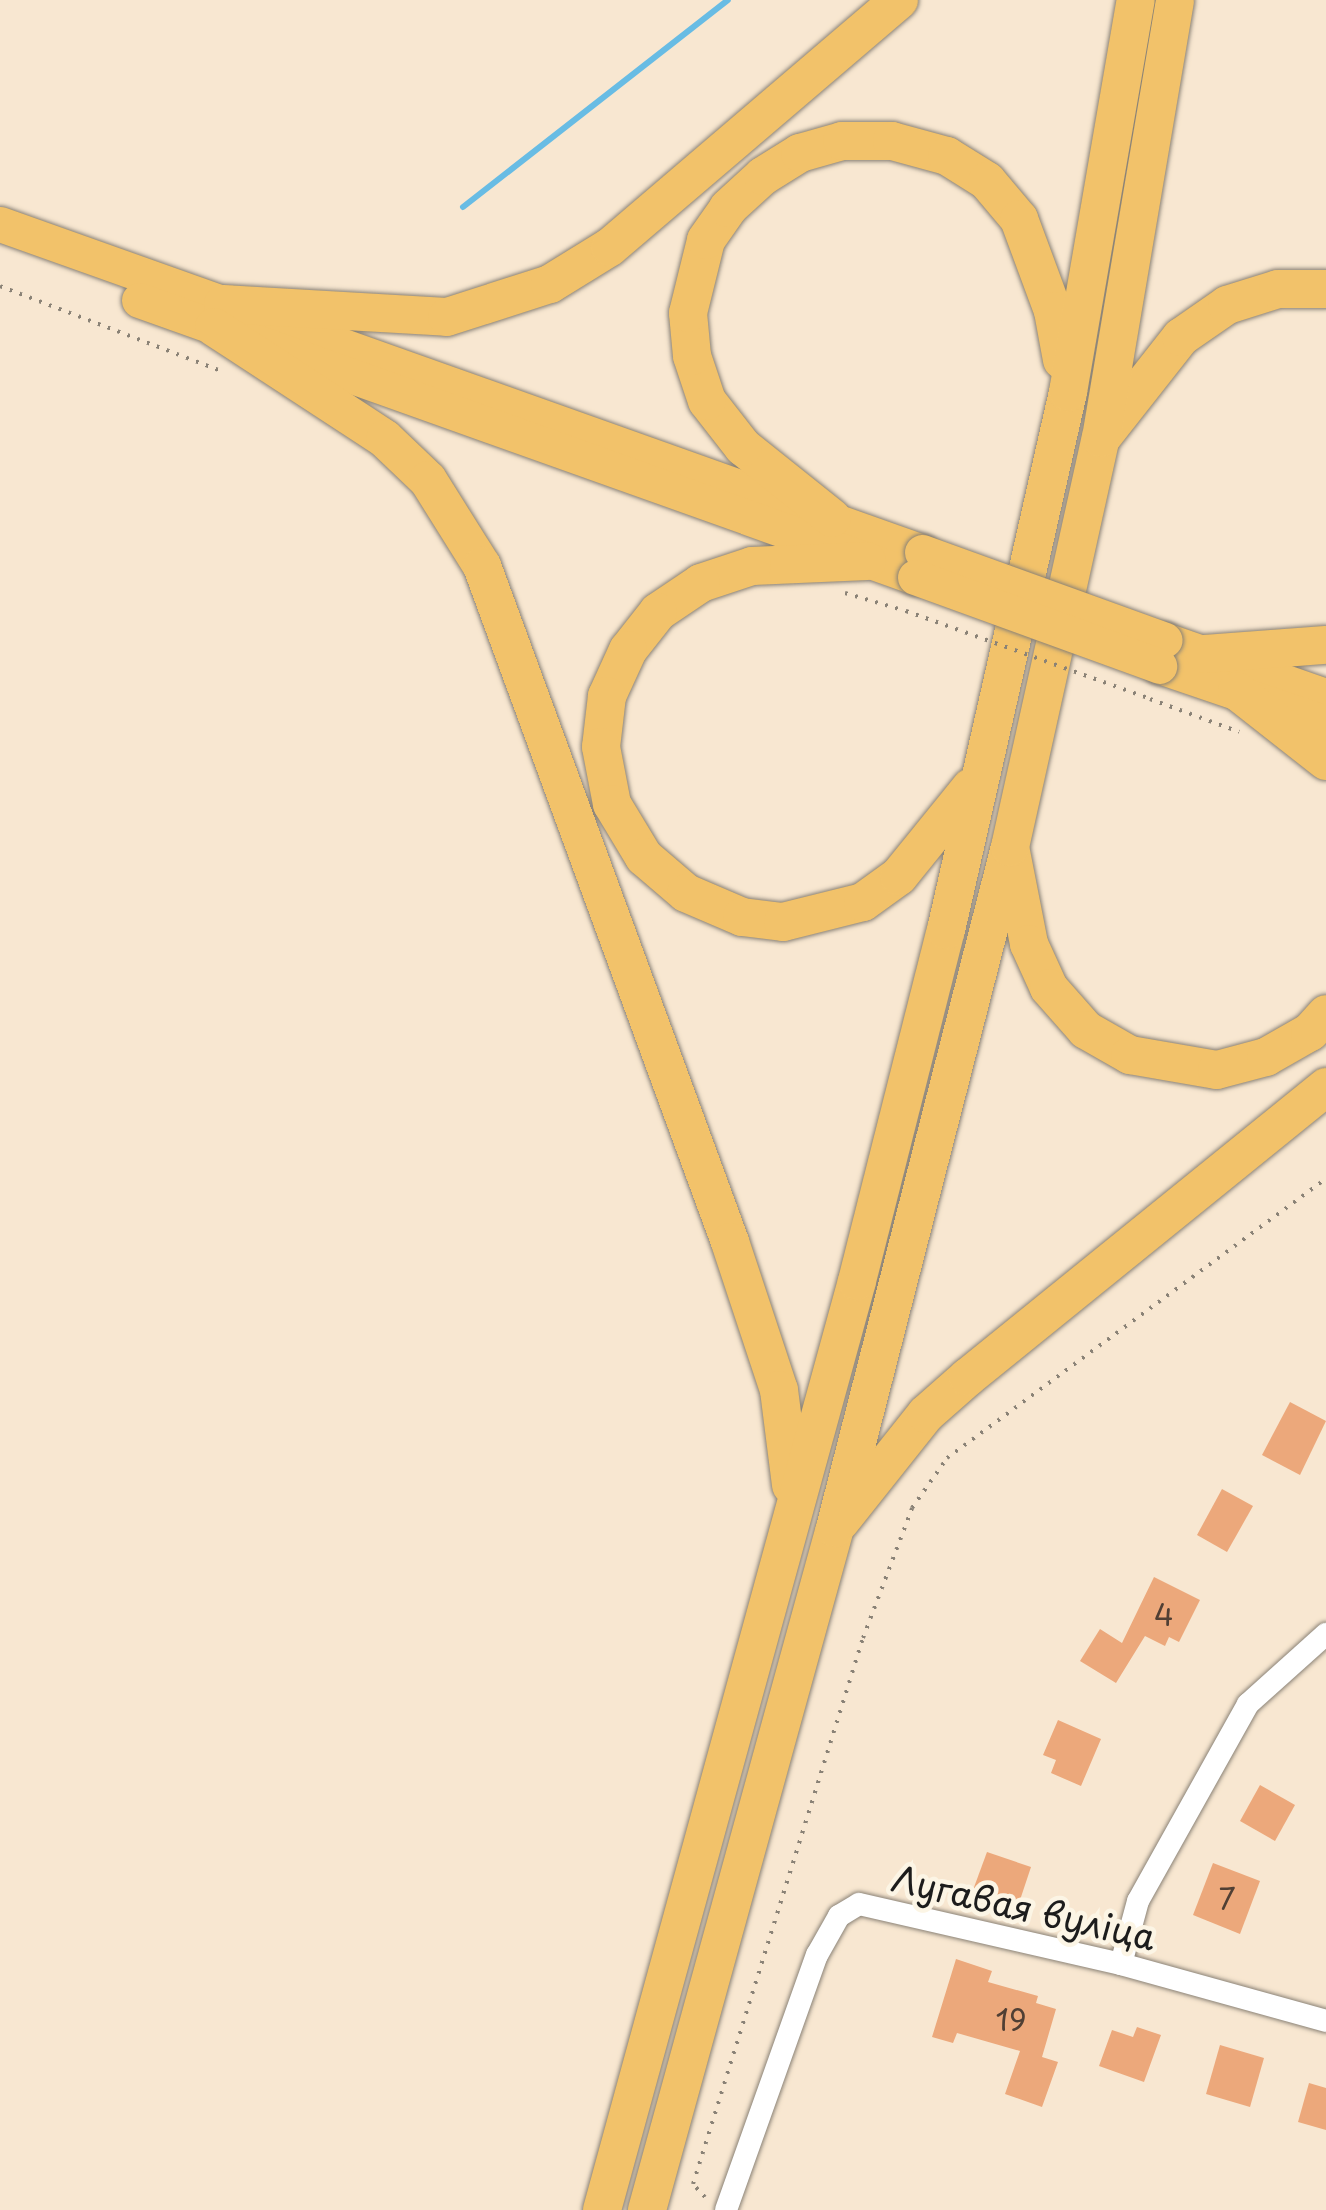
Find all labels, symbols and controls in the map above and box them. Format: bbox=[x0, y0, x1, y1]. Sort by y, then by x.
house number: 4 bbox=[1154, 1596, 1174, 1632]
street label: Лугавая вуліца bbox=[888, 1856, 1160, 1958]
house number: 7 bbox=[1218, 1880, 1236, 1916]
house number: 19 bbox=[995, 2001, 1027, 2037]

